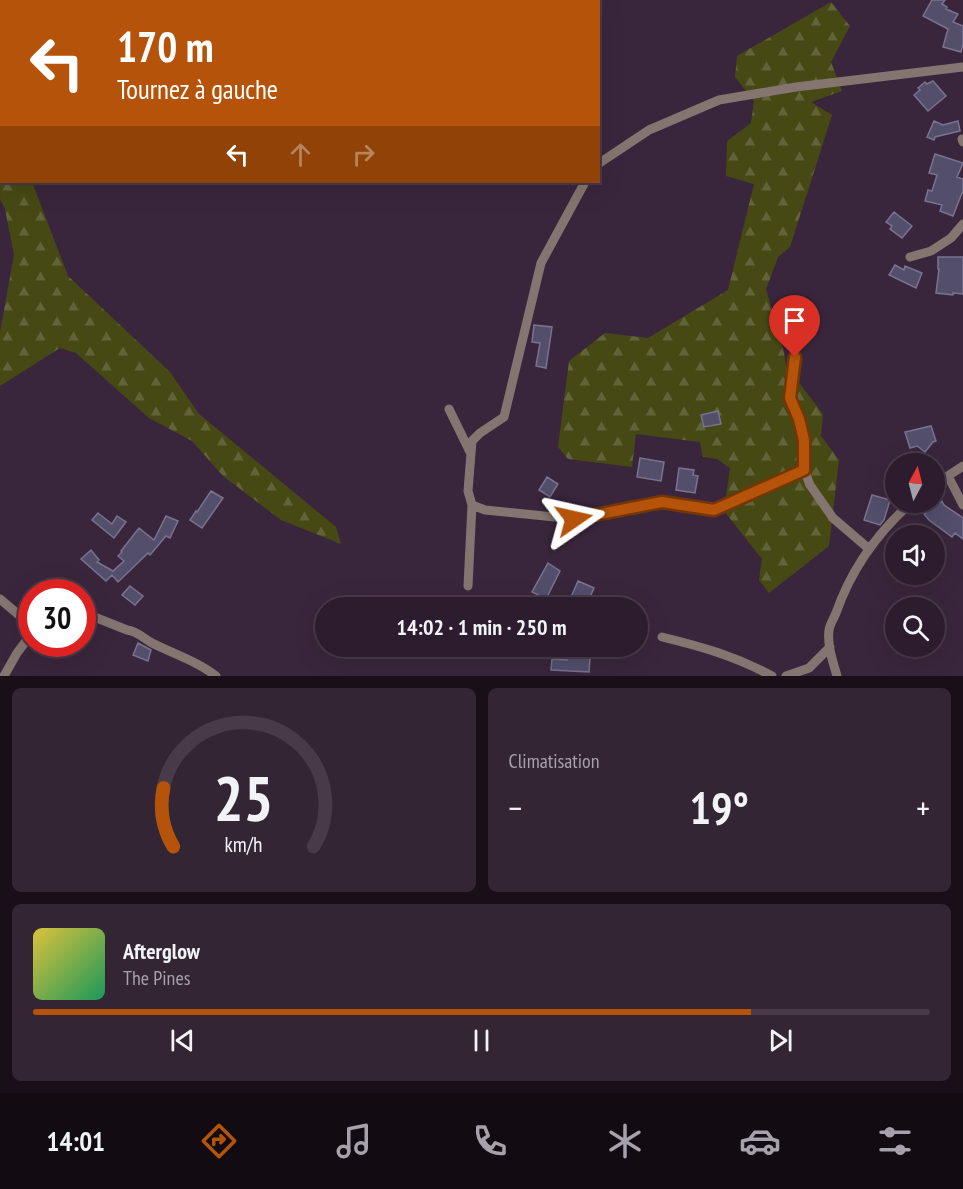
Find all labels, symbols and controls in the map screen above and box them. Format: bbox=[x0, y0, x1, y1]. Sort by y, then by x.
text: 170 m bbox=[117, 19, 214, 74]
icon: left bbox=[18, 24, 96, 102]
text: Tournez à gauche bbox=[117, 72, 278, 106]
icon: left bbox=[221, 138, 254, 171]
icon: ahead bbox=[284, 138, 317, 171]
icon: right bbox=[347, 138, 380, 171]
pin bbox=[769, 295, 820, 357]
icon: arrive bbox=[778, 304, 811, 337]
north arrow bbox=[885, 453, 945, 513]
map controls bbox=[885, 453, 945, 657]
position arrow bbox=[542, 487, 606, 551]
button: sound bbox=[885, 525, 945, 585]
speed limit sign: 30 bbox=[18, 579, 96, 657]
button: search bbox=[885, 597, 945, 657]
text: 14:02 · 1 min · 250 m bbox=[396, 613, 567, 641]
text: Climatisation bbox=[509, 748, 600, 774]
text: 25 bbox=[214, 757, 274, 838]
text: 19° bbox=[690, 778, 749, 836]
text: − bbox=[509, 786, 522, 829]
text: + bbox=[916, 786, 930, 829]
text: km/h bbox=[225, 830, 263, 858]
text: Afterglow bbox=[123, 937, 200, 965]
text: The Pines bbox=[123, 965, 190, 991]
icon: previous bbox=[166, 1024, 199, 1057]
icon: pause bbox=[465, 1024, 498, 1057]
icon: next bbox=[764, 1024, 797, 1057]
icon: directions bbox=[198, 1120, 240, 1162]
icon: music bbox=[333, 1120, 375, 1162]
icon: phone bbox=[469, 1120, 511, 1162]
icon: climate bbox=[604, 1120, 646, 1162]
icon: car bbox=[739, 1120, 781, 1162]
icon: filters bbox=[874, 1120, 916, 1162]
text: 14:01 bbox=[47, 1124, 105, 1158]

